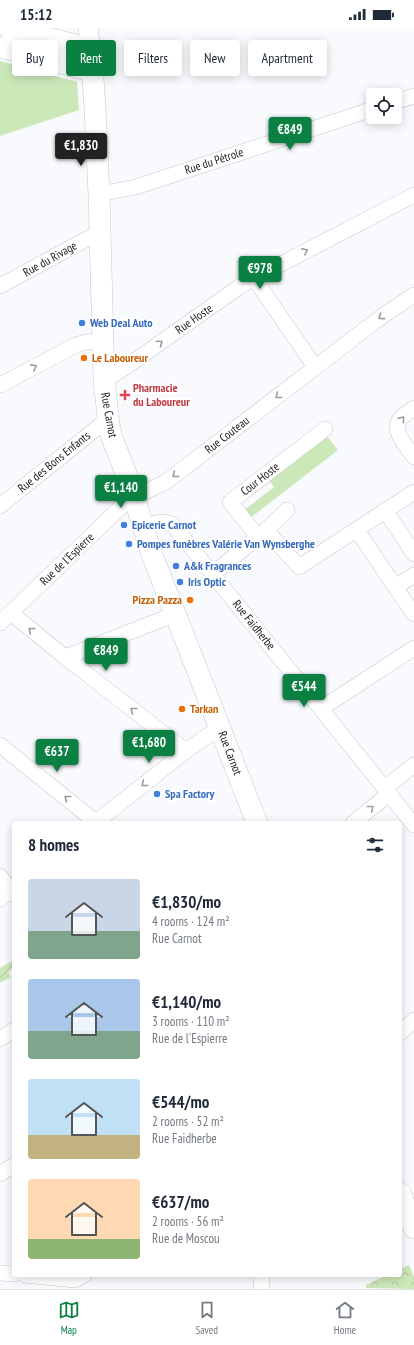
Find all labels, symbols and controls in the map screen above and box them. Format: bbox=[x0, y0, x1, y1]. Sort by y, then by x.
text: 15:12 bbox=[20, 5, 52, 24]
chip: Buy bbox=[12, 40, 58, 76]
chip: Rent bbox=[66, 40, 116, 76]
chip: Filters bbox=[124, 40, 182, 76]
chip: New bbox=[190, 40, 240, 76]
chip: Apartment bbox=[248, 40, 327, 76]
map controls bbox=[366, 88, 402, 124]
button: locate bbox=[366, 88, 402, 124]
pin: €849 bbox=[266, 117, 314, 151]
text: €849 bbox=[278, 121, 302, 138]
pin: €1,830 bbox=[48, 133, 114, 167]
text: €1,830 bbox=[64, 137, 98, 154]
street label: Rue du Pétrole bbox=[183, 144, 245, 177]
street label: Rue du Rivage bbox=[20, 238, 79, 280]
one-way arrow bbox=[301, 248, 308, 256]
pin: €978 bbox=[236, 256, 284, 290]
text: €978 bbox=[248, 260, 272, 277]
street label: Rue Hoste bbox=[172, 300, 215, 337]
one-way arrow bbox=[379, 312, 386, 319]
place label: Web Deal Auto bbox=[89, 315, 153, 330]
marker: Web Deal Auto bbox=[77, 318, 87, 328]
one-way arrow bbox=[155, 341, 162, 348]
place label: Le Laboureur bbox=[92, 350, 148, 365]
marker: Le Laboureur bbox=[79, 353, 89, 363]
one-way arrow bbox=[30, 364, 38, 371]
place label: Pharmacie du Laboureur bbox=[133, 380, 190, 409]
marker: Pharmacie du Laboureur bbox=[120, 390, 130, 400]
street label: Rue Carnot bbox=[98, 391, 121, 439]
one-way arrow bbox=[276, 391, 283, 398]
street label: Rue Couteau bbox=[202, 413, 252, 457]
one-way arrow bbox=[397, 416, 404, 424]
street label: Rue des Bons Enfants bbox=[14, 428, 93, 495]
street label: Cour Hoste bbox=[237, 459, 282, 498]
one-way arrow bbox=[172, 470, 179, 478]
pin: €1,140 bbox=[88, 475, 154, 509]
text: €1,140 bbox=[104, 479, 138, 496]
place label: Epicerie Carnot bbox=[132, 517, 197, 532]
marker: Epicerie Carnot bbox=[119, 520, 129, 530]
street label: Rue de l'Espierre bbox=[36, 529, 97, 588]
place label: Pompes funèbres Valérie Van Wynsberghe bbox=[137, 536, 315, 551]
marker: Pompes funèbres Valérie Van Wynsberghe bbox=[124, 539, 134, 549]
place label: A&k Fragrances bbox=[183, 558, 251, 573]
marker: A&k Fragrances bbox=[171, 561, 181, 571]
place label: Iris Optic bbox=[188, 574, 227, 589]
marker: Iris Optic bbox=[175, 577, 185, 587]
place label: Pizza Pazza bbox=[133, 592, 182, 607]
marker: Pizza Pazza bbox=[185, 595, 195, 605]
street label: Rue Faidherbe bbox=[230, 597, 279, 653]
one-way arrow bbox=[28, 627, 36, 634]
pin: €849 bbox=[82, 638, 130, 672]
text: €849 bbox=[94, 642, 118, 659]
pin: €544 bbox=[280, 674, 328, 708]
text: €544 bbox=[292, 678, 316, 695]
place label: Tarkan bbox=[190, 701, 218, 716]
marker: Tarkan bbox=[177, 704, 187, 714]
one-way arrow bbox=[131, 708, 138, 715]
street label: Rue Carnot bbox=[215, 729, 246, 777]
pin: €1,680 bbox=[116, 730, 182, 764]
text: €1,680 bbox=[132, 734, 166, 751]
pin: €637 bbox=[33, 739, 81, 773]
text: €637 bbox=[45, 743, 69, 760]
one-way arrow bbox=[141, 780, 148, 787]
place label: Spa Factory bbox=[165, 786, 215, 801]
marker: Spa Factory bbox=[152, 789, 162, 799]
one-way arrow bbox=[64, 796, 71, 803]
one-way arrow bbox=[366, 806, 373, 813]
text: 8 homes bbox=[28, 834, 79, 856]
icon: filters bbox=[364, 834, 386, 856]
text: €1,830/mo bbox=[152, 891, 221, 913]
icon: home bbox=[60, 895, 108, 943]
text: 4 rooms · 124 m² bbox=[152, 913, 230, 930]
text: Rue Carnot bbox=[152, 930, 201, 947]
text: €1,140/mo bbox=[152, 991, 221, 1013]
icon: home bbox=[60, 995, 108, 1043]
text: 3 rooms · 110 m² bbox=[152, 1013, 230, 1030]
text: Rue de l'Espierre bbox=[152, 1030, 227, 1047]
text: €544/mo bbox=[152, 1091, 209, 1113]
icon: home bbox=[60, 1095, 108, 1143]
text: 2 rooms · 52 m² bbox=[152, 1113, 224, 1130]
text: Rue Faidherbe bbox=[152, 1130, 217, 1147]
text: €637/mo bbox=[152, 1191, 209, 1213]
icon: home bbox=[60, 1195, 108, 1243]
text: 2 rooms · 56 m² bbox=[152, 1213, 224, 1230]
text: Rue de Moscou bbox=[152, 1230, 220, 1247]
tab: Map bbox=[58, 1299, 80, 1337]
tab: Saved bbox=[195, 1299, 218, 1337]
tab: Home bbox=[334, 1299, 356, 1337]

